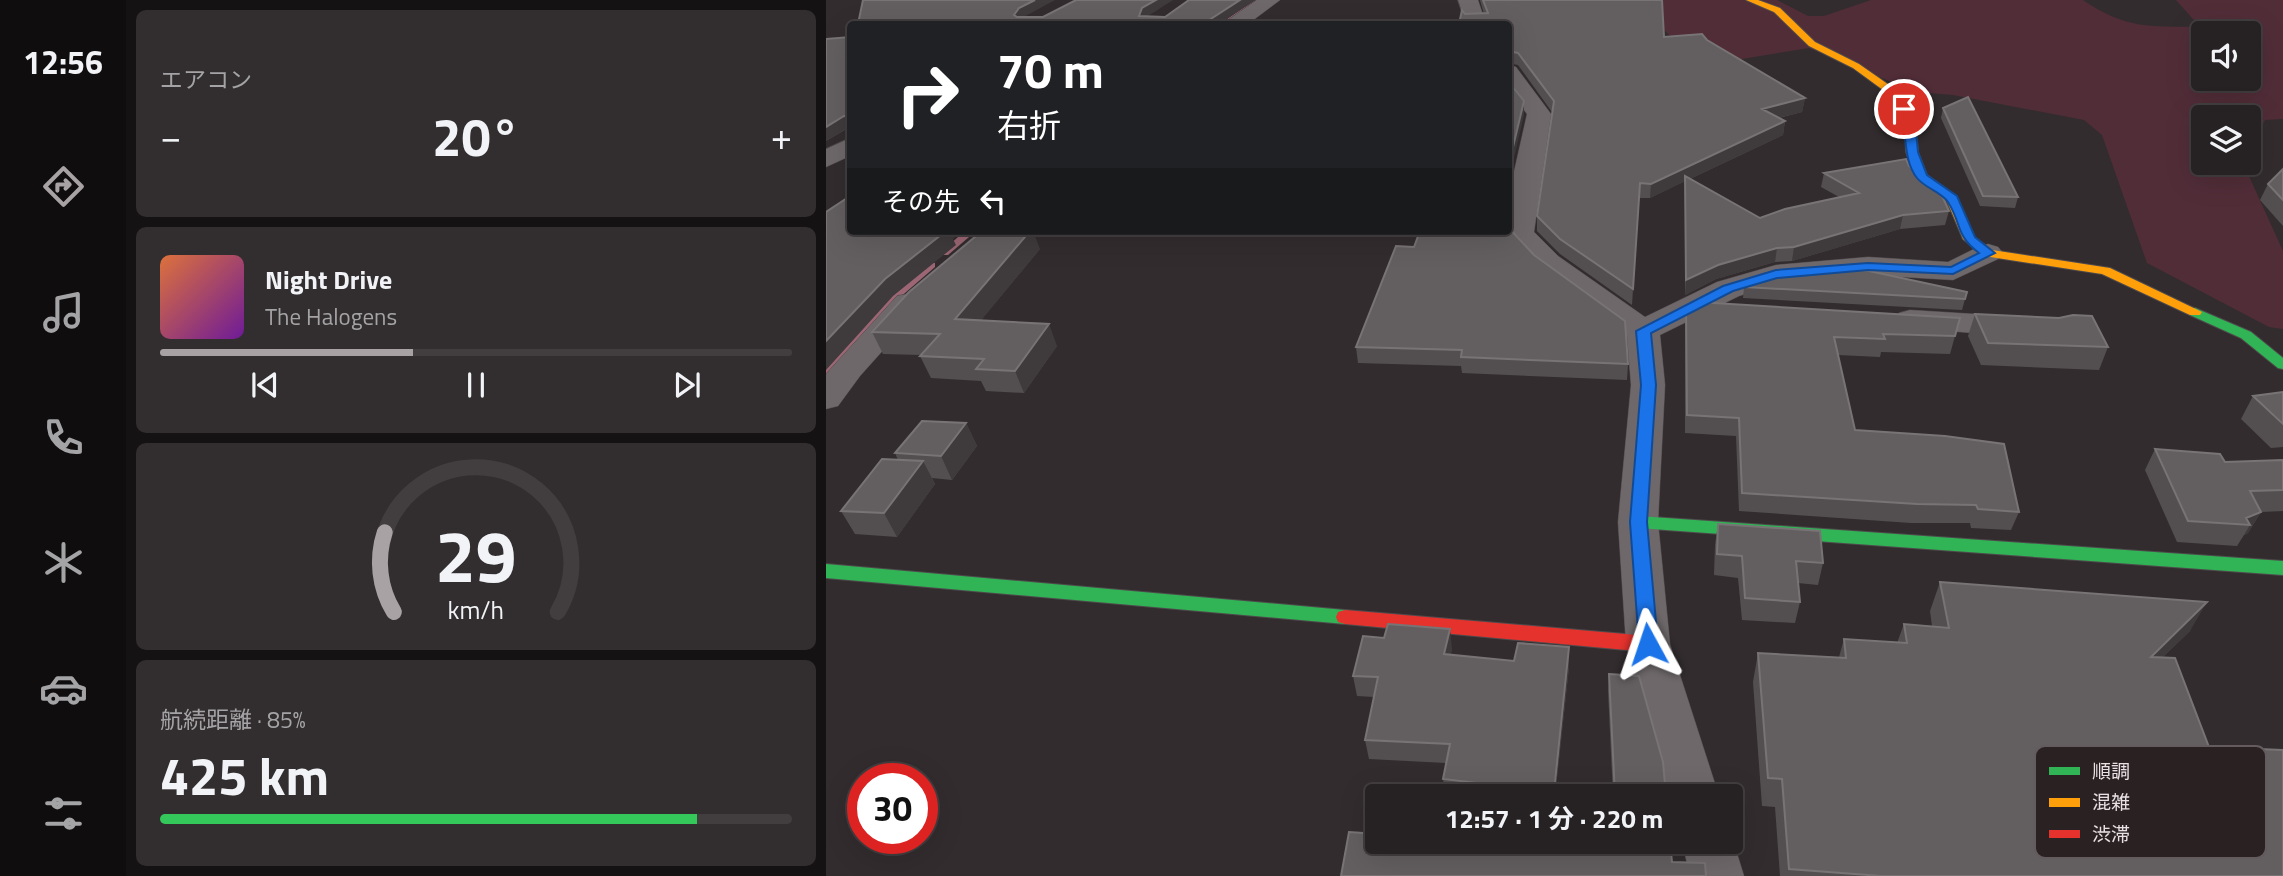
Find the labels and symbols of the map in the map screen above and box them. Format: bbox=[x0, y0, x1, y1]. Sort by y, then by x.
pin bbox=[1874, 79, 1934, 139]
position arrow bbox=[1611, 607, 1685, 681]
legend bbox=[2035, 746, 2266, 858]
text: 順調 bbox=[2092, 756, 2130, 785]
speed limit sign: 30 bbox=[847, 763, 938, 854]
text: 混雑 bbox=[2092, 787, 2130, 816]
text: 渋滞 bbox=[2092, 819, 2130, 848]

